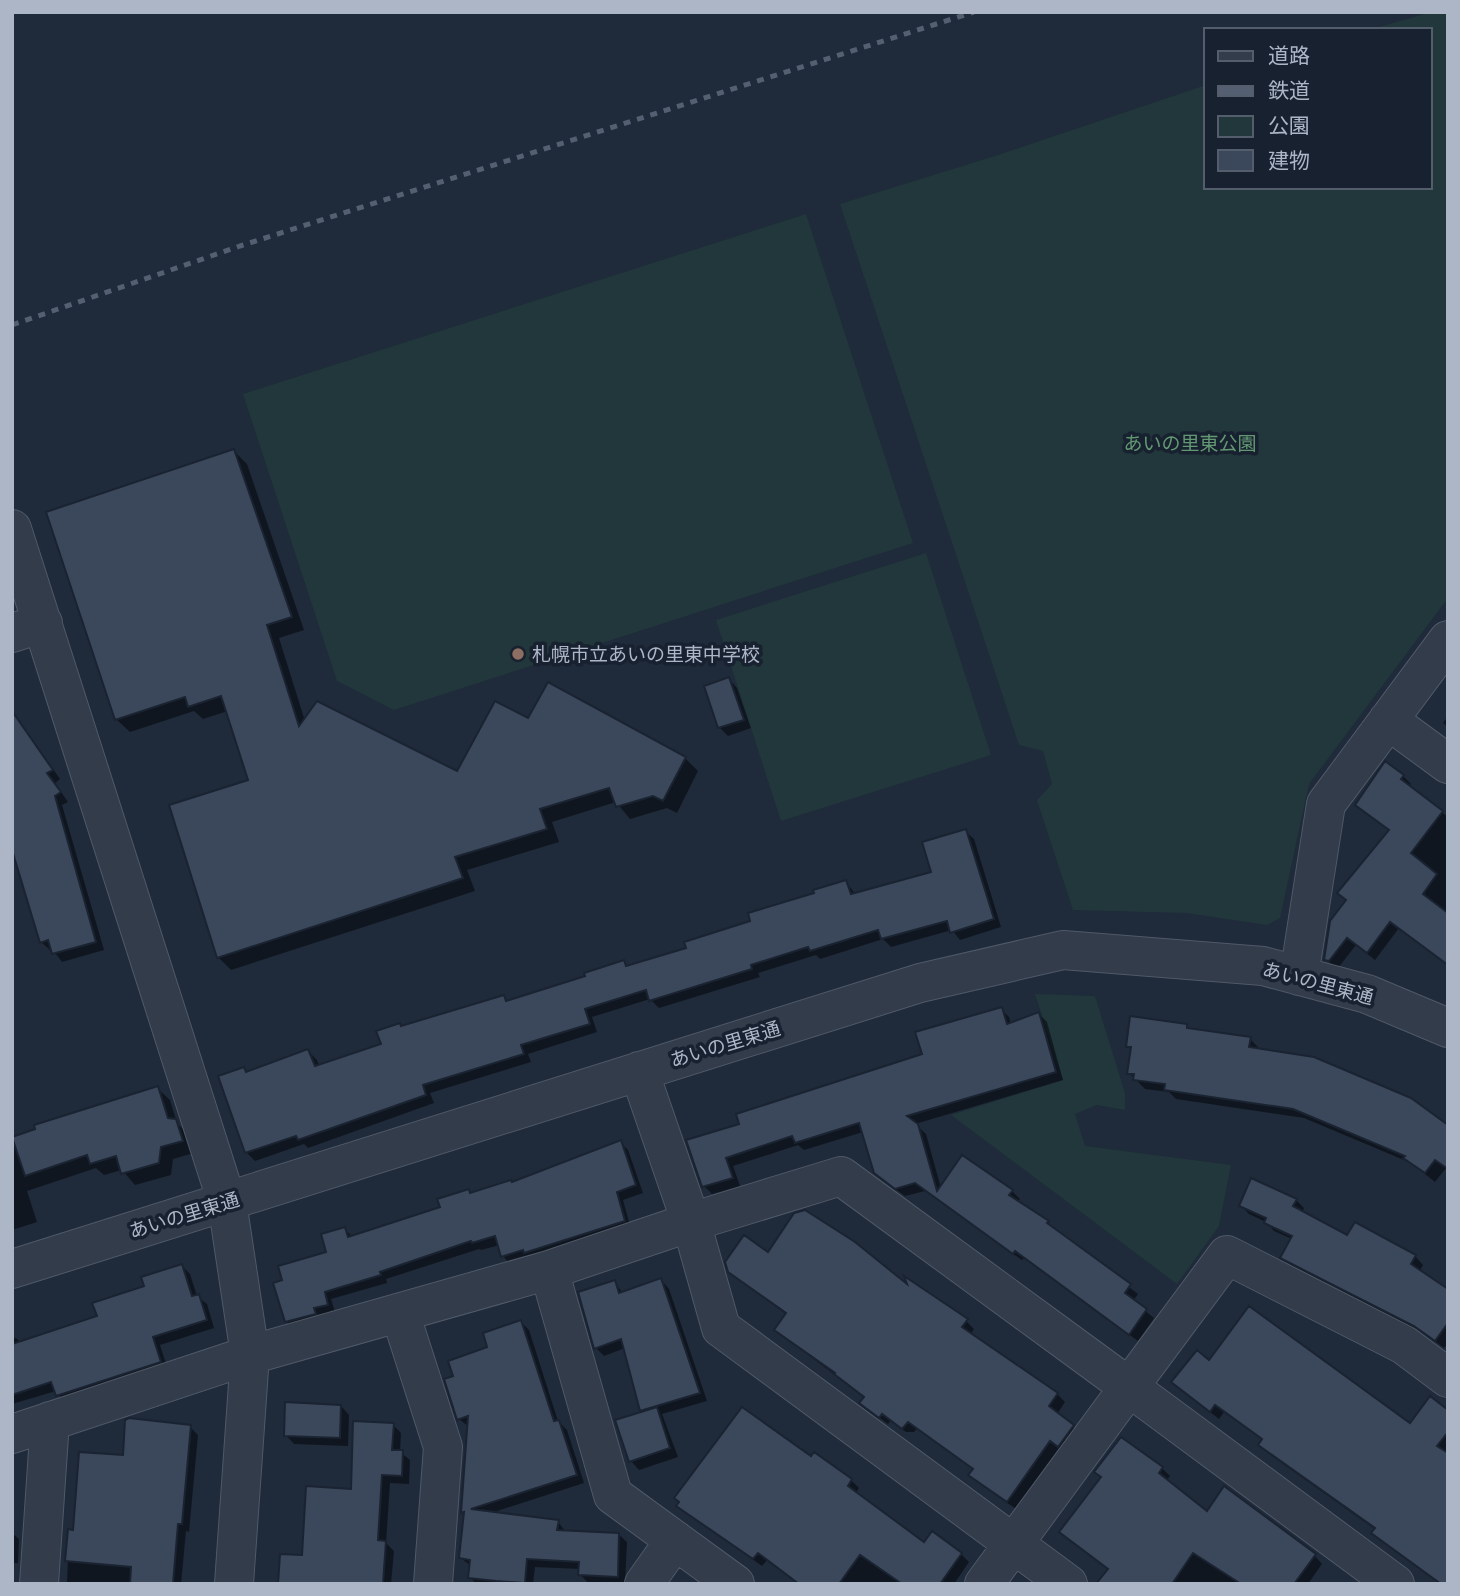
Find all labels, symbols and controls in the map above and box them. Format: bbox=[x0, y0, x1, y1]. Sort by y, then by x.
legend bbox=[1204, 28, 1432, 189]
text: 道路 bbox=[1268, 43, 1310, 68]
text: 鉄道 bbox=[1268, 78, 1310, 103]
text: 公園 bbox=[1268, 113, 1310, 138]
text: 建物 bbox=[1268, 148, 1310, 173]
park label: あいの里東公園 bbox=[1123, 432, 1257, 454]
place label: 札幌市立あいの里東中学校 bbox=[532, 643, 760, 665]
marker: 札幌市立あいの里東中学校 bbox=[510, 646, 526, 662]
street label: あいの里東通 bbox=[1260, 958, 1376, 1008]
street label: あいの里東通 bbox=[667, 1017, 783, 1071]
street label: あいの里東通 bbox=[126, 1188, 242, 1242]

